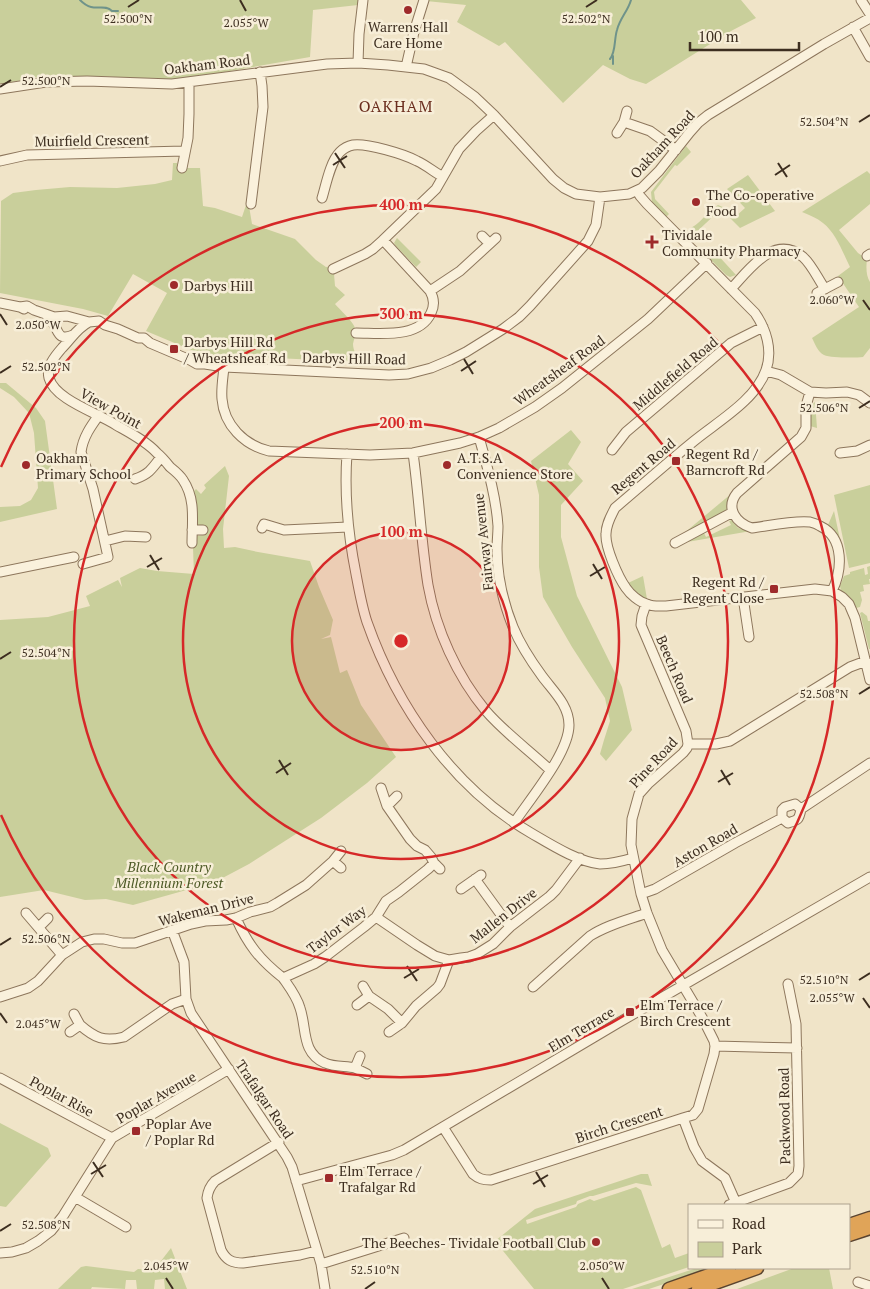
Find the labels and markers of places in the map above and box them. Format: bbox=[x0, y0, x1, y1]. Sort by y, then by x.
marker: Warrens Hall Care Home bbox=[402, 4, 414, 16]
place label: Warrens Hall Care Home bbox=[368, 17, 448, 52]
place label: The Co-operative Food bbox=[706, 185, 814, 220]
marker: The Co-operative Food bbox=[690, 196, 702, 208]
place label: Tividale Community Pharmacy bbox=[662, 225, 801, 260]
marker: Tividale Community Pharmacy bbox=[646, 236, 658, 248]
place label: Darbys Hill bbox=[184, 276, 253, 295]
marker: Darbys Hill bbox=[168, 279, 180, 291]
place label: Darbys Hill Rd / Wheatsheaf Rd bbox=[183, 332, 286, 367]
marker: Darbys Hill Rd / Wheatsheaf Rd bbox=[168, 343, 180, 355]
place label: Regent Rd / Barncroft Rd bbox=[686, 444, 765, 479]
place label: Oakham Primary School bbox=[36, 448, 131, 483]
place label: A.T.S.A Convenience Store bbox=[457, 448, 573, 483]
marker: Regent Rd / Barncroft Rd bbox=[670, 455, 682, 467]
marker: Oakham Primary School bbox=[20, 459, 32, 471]
marker: A.T.S.A Convenience Store bbox=[441, 459, 453, 471]
place label: Regent Rd / Regent Close bbox=[683, 572, 765, 607]
marker: Regent Rd / Regent Close bbox=[768, 583, 780, 595]
centre of rings bbox=[392, 632, 410, 650]
place label: Elm Terrace / Birch Crescent bbox=[640, 995, 731, 1030]
marker: Elm Terrace / Birch Crescent bbox=[624, 1006, 636, 1018]
place label: Poplar Ave / Poplar Rd bbox=[145, 1114, 215, 1149]
marker: Poplar Ave / Poplar Rd bbox=[130, 1125, 142, 1137]
place label: Elm Terrace / Trafalgar Rd bbox=[339, 1161, 422, 1196]
marker: Elm Terrace / Trafalgar Rd bbox=[323, 1172, 335, 1184]
place label: The Beeches- Tividale Football Club bbox=[362, 1233, 586, 1252]
marker: The Beeches- Tividale Football Club bbox=[590, 1236, 602, 1248]

